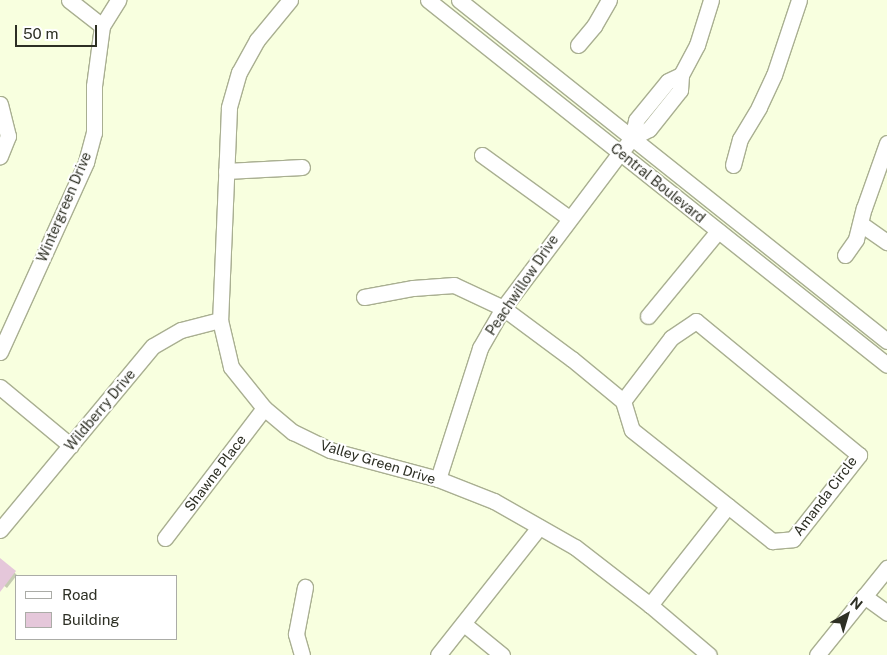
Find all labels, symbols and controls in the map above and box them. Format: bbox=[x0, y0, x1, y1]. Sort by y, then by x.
scale bar bbox=[18, 15, 100, 47]
text: 50 m bbox=[23, 25, 58, 42]
street label: Central Boulevard bbox=[607, 140, 709, 226]
street label: Wintergreen Drive bbox=[33, 149, 95, 265]
street label: Peachwillow Drive bbox=[482, 231, 562, 339]
street label: Wildberry Drive bbox=[61, 366, 139, 454]
street label: Shawne Place bbox=[181, 431, 249, 515]
street label: Valley Green Drive bbox=[318, 436, 438, 488]
street label: Amanda Circle bbox=[790, 453, 860, 539]
legend bbox=[15, 575, 178, 640]
text: Road bbox=[62, 586, 98, 603]
north arrow bbox=[822, 590, 872, 640]
text: N bbox=[847, 594, 866, 613]
text: Building bbox=[62, 611, 120, 628]

